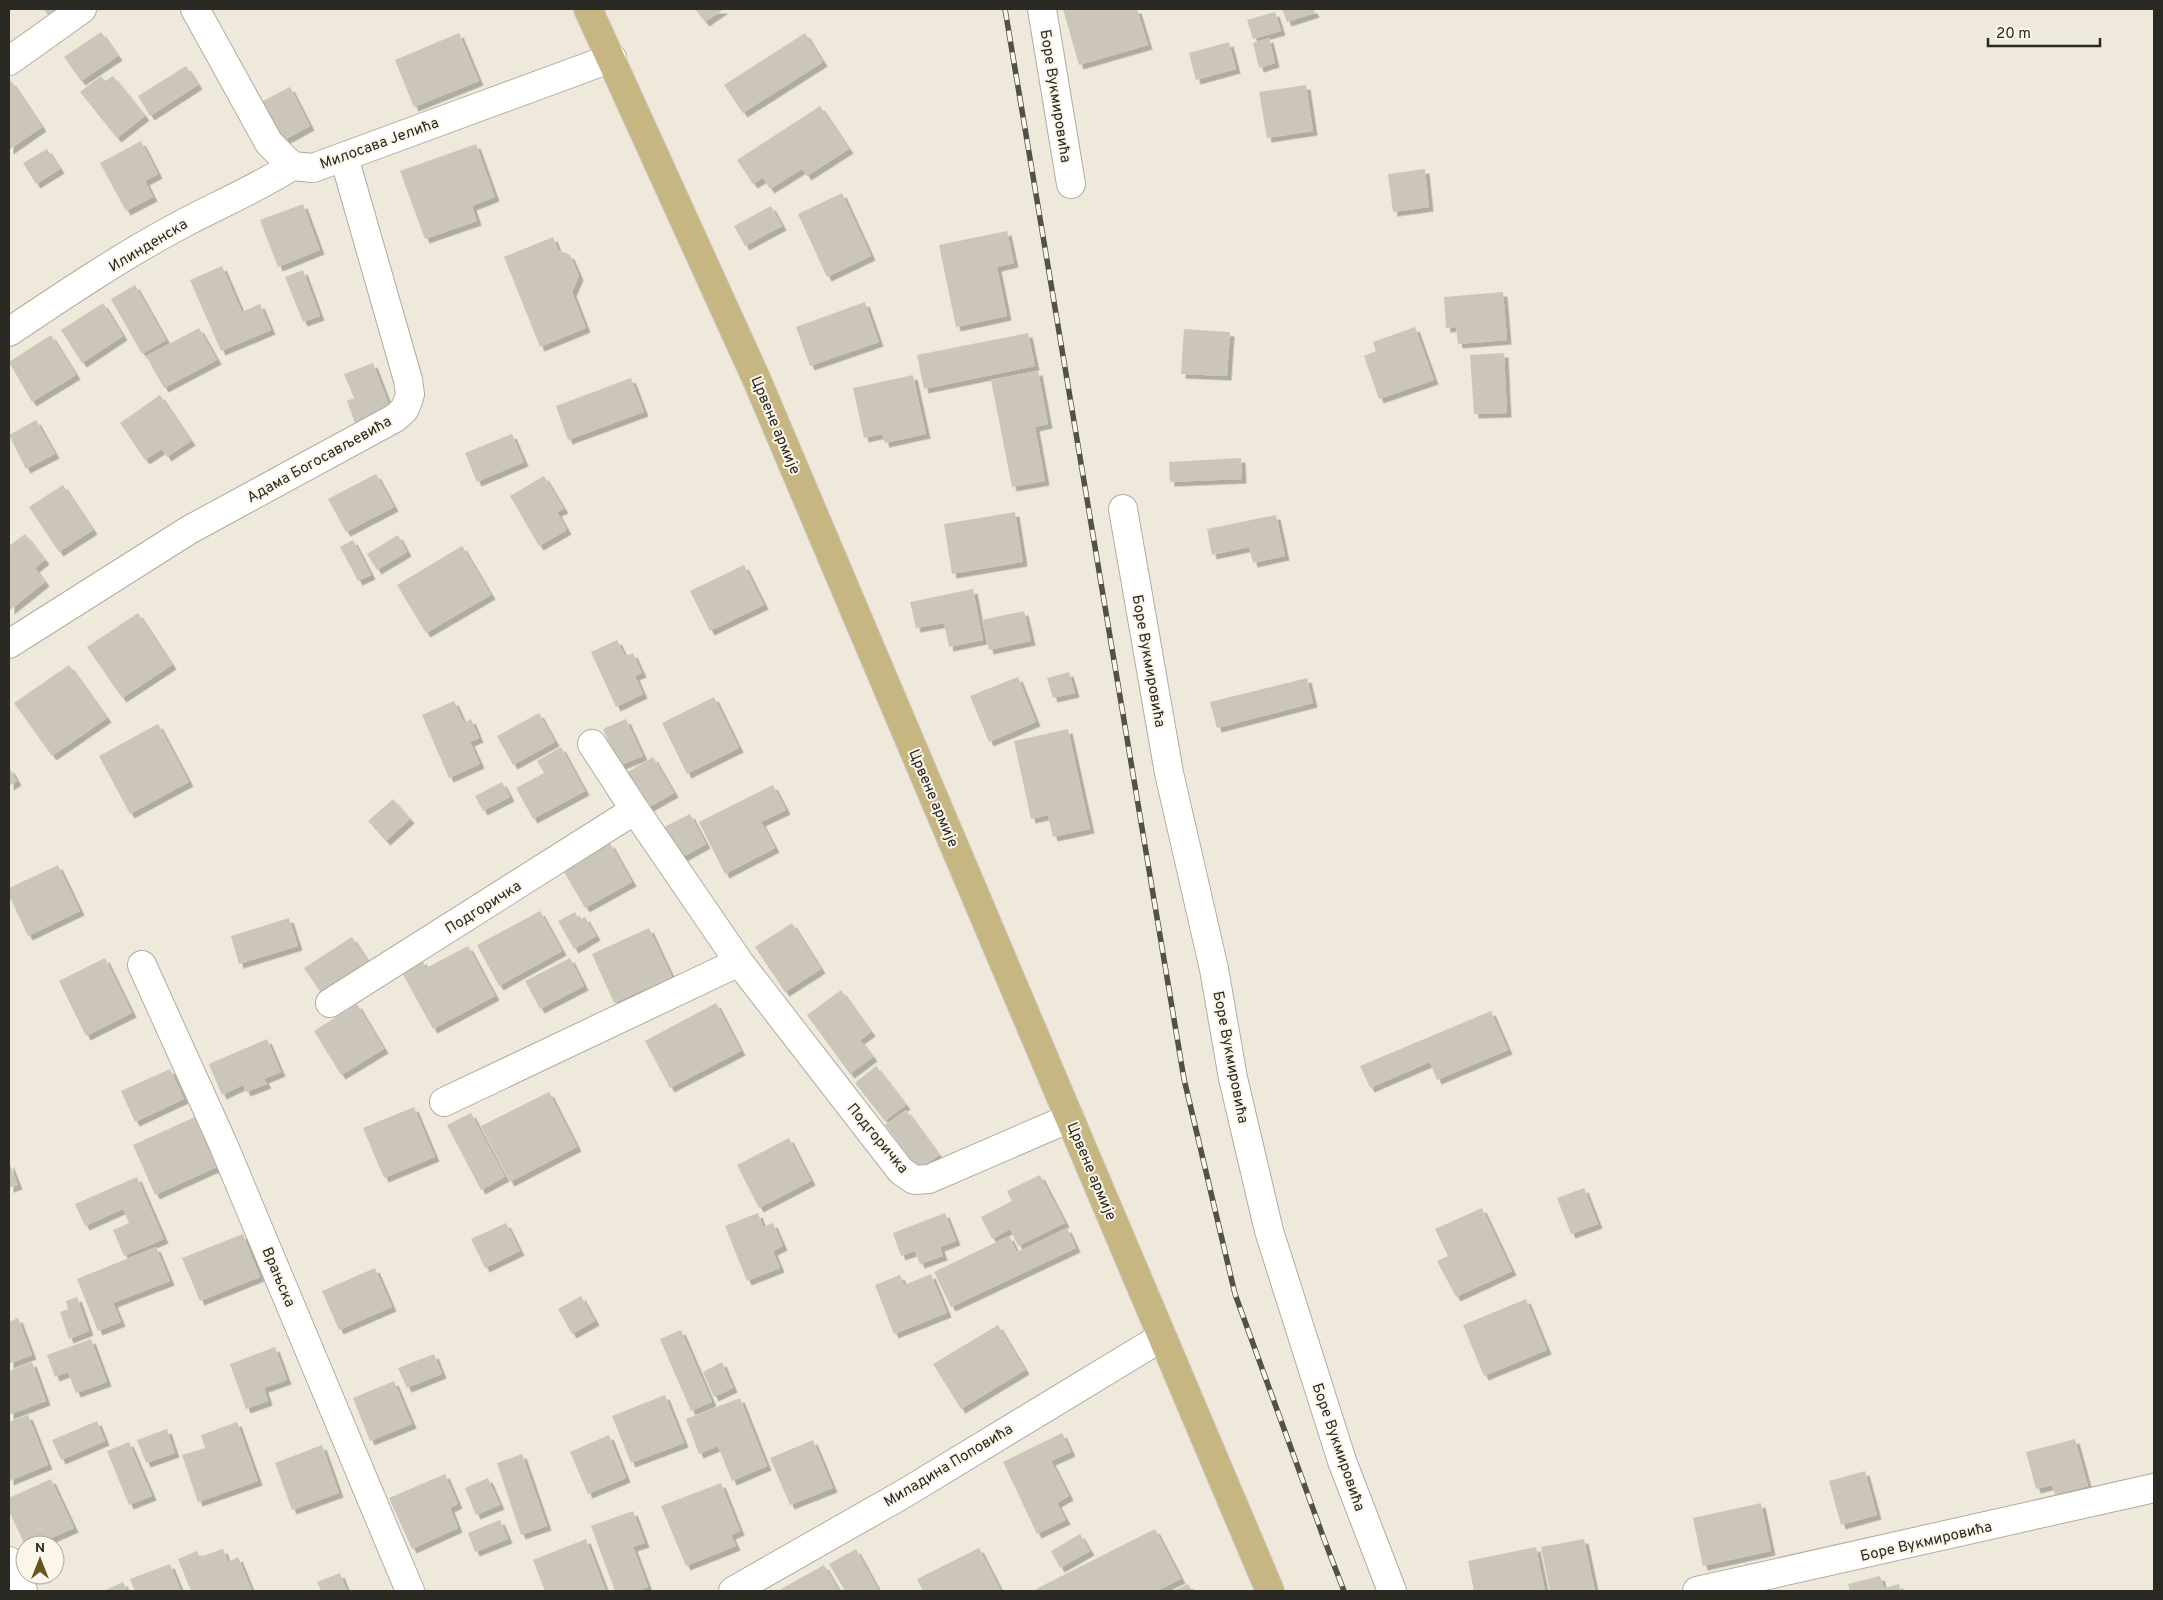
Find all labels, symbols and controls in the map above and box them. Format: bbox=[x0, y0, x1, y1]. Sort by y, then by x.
scale bar bbox=[1988, 15, 2100, 47]
text: 20 m bbox=[1996, 25, 2031, 44]
street label: Боре Вукмировића bbox=[1035, 28, 1074, 164]
street label: Милосава Јелића bbox=[317, 114, 442, 175]
street label: Илинденска bbox=[106, 215, 192, 277]
street label: Црвене армије bbox=[745, 374, 804, 477]
street label: Адама Богосављевића bbox=[244, 413, 395, 508]
street label: Боре Вукмировића bbox=[1126, 593, 1169, 729]
street label: Црвене армије bbox=[903, 747, 962, 850]
street label: Подгоричка bbox=[442, 877, 525, 939]
street label: Боре Вукмировића bbox=[1207, 989, 1252, 1125]
street label: Подгоричка bbox=[842, 1100, 912, 1178]
street label: Црвене армије bbox=[1061, 1120, 1120, 1223]
street label: Врањска bbox=[257, 1245, 299, 1310]
street label: Боре Вукмировића bbox=[1307, 1381, 1368, 1514]
street label: Миладина Поповића bbox=[881, 1420, 1017, 1512]
street label: Боре Вукмировића bbox=[1859, 1518, 1994, 1567]
north arrow bbox=[15, 1535, 65, 1585]
text: N bbox=[35, 1540, 45, 1557]

